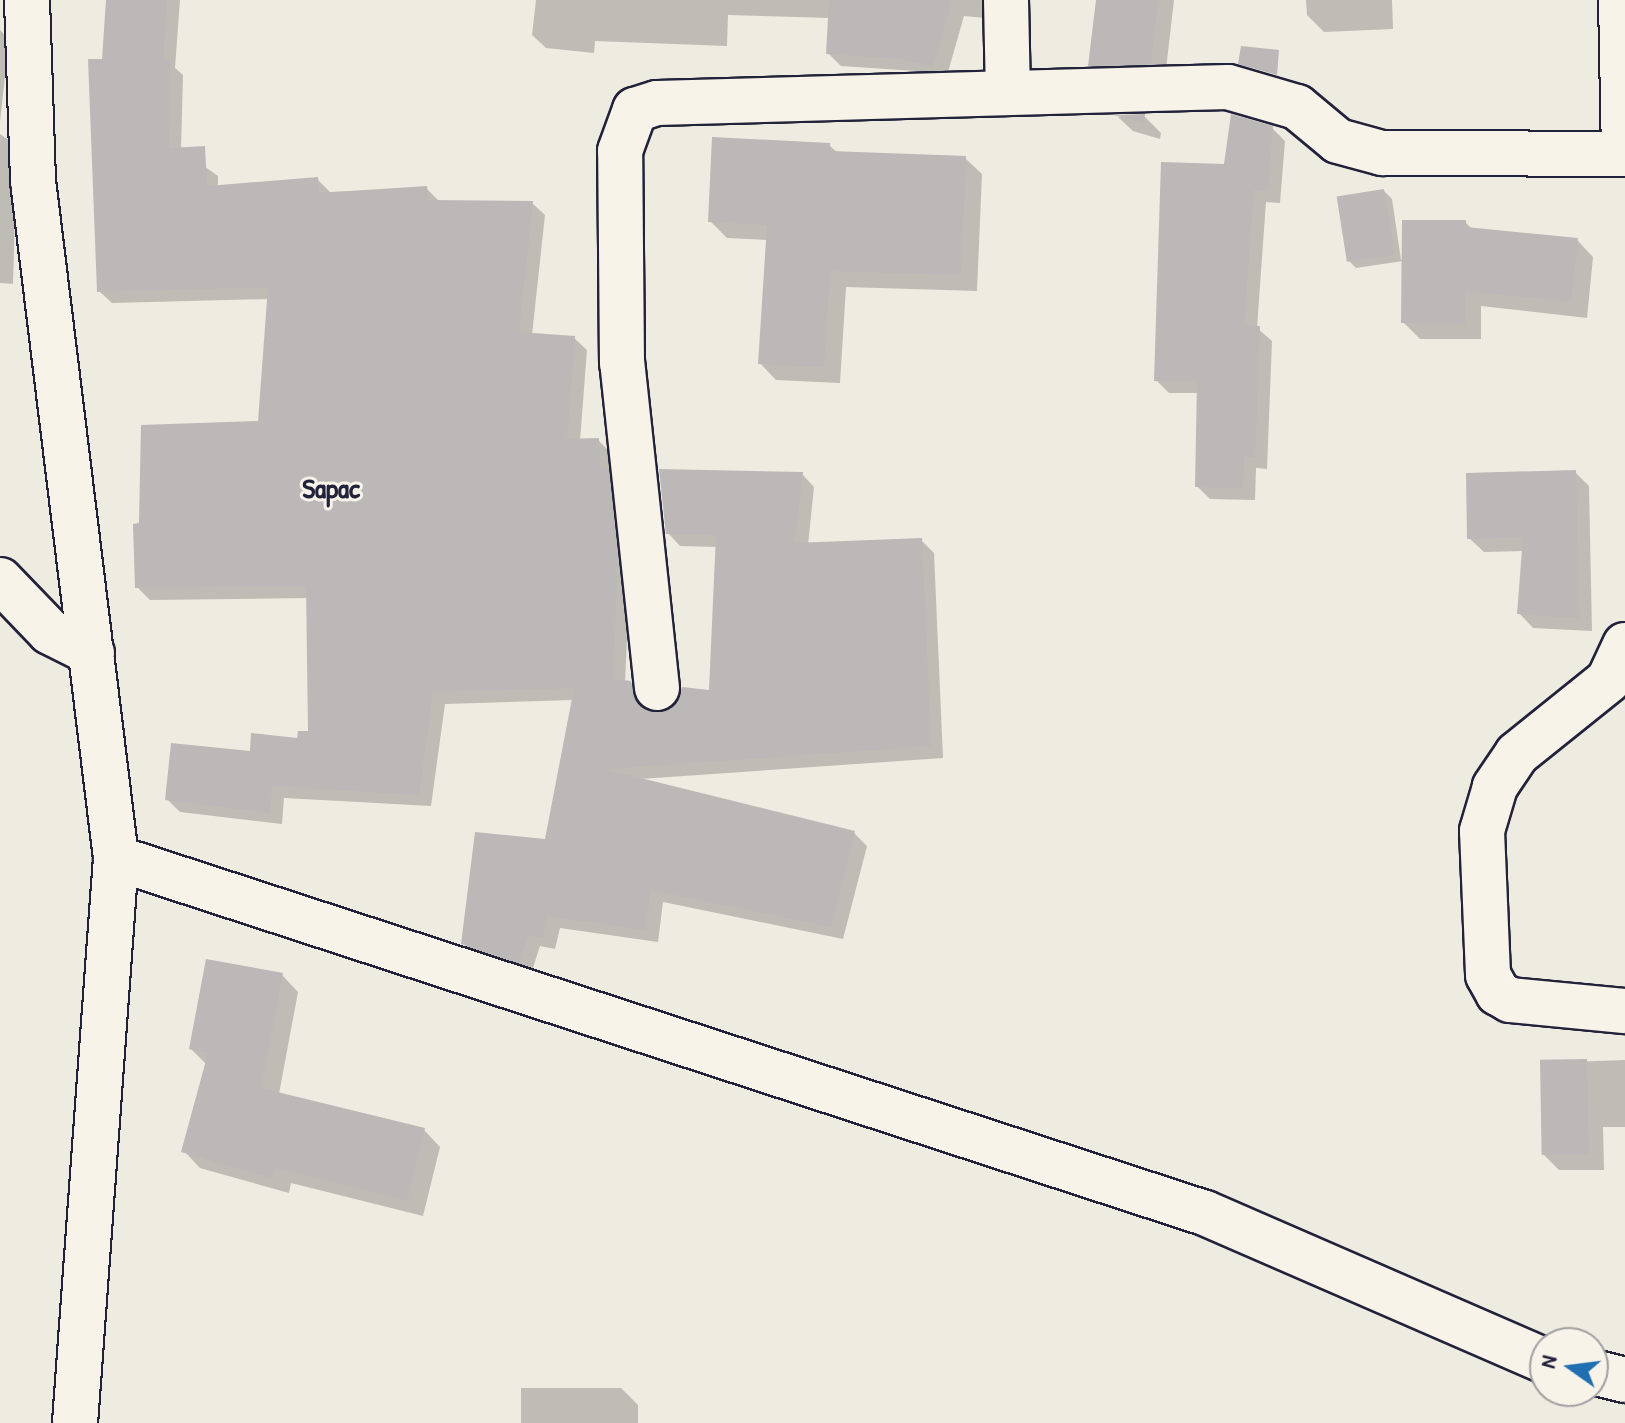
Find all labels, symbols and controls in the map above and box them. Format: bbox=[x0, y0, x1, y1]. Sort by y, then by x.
district label: Sapac bbox=[302, 471, 360, 505]
north arrow bbox=[1529, 1327, 1609, 1407]
text: N bbox=[1532, 1352, 1564, 1371]

